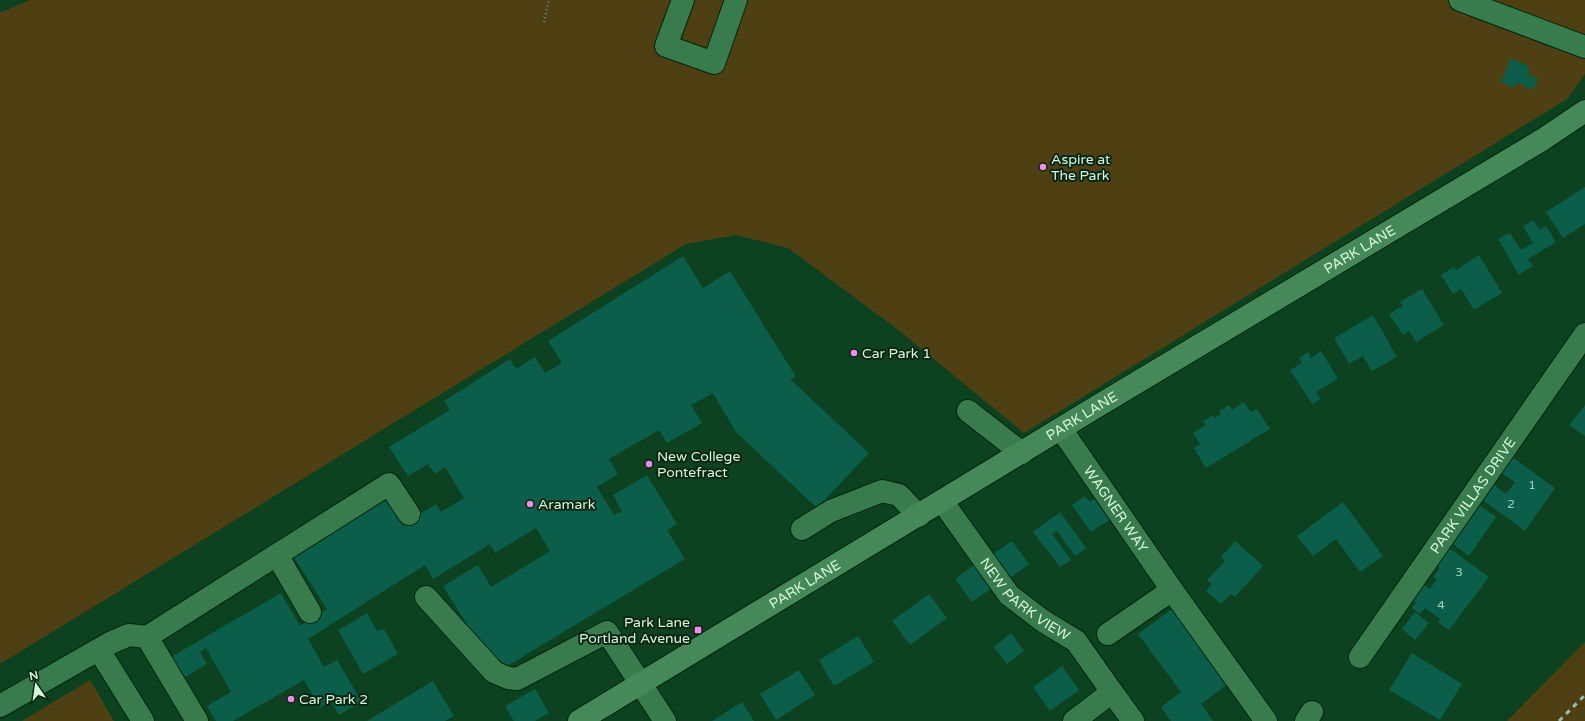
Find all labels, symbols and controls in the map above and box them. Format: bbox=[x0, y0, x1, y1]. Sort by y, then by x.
place label: Aspire at The Park bbox=[1051, 151, 1111, 184]
marker: Aspire at The Park bbox=[1038, 162, 1048, 172]
street label: PARK LANE bbox=[1321, 221, 1399, 277]
place label: Car Park 1 bbox=[862, 345, 931, 362]
marker: Car Park 1 bbox=[849, 348, 859, 358]
street label: PARK LANE bbox=[1043, 388, 1121, 444]
street label: PARK VILLAS DRIVE bbox=[1426, 434, 1519, 557]
place label: New College Pontefract bbox=[657, 448, 740, 481]
marker: New College Pontefract bbox=[644, 459, 654, 469]
street label: WAGNER WAY bbox=[1080, 462, 1152, 556]
house number: 1 bbox=[1528, 478, 1536, 492]
place label: Aramark bbox=[538, 496, 596, 513]
house number: 2 bbox=[1507, 497, 1515, 511]
marker: Aramark bbox=[525, 499, 535, 509]
street label: NEW PARK VIEW bbox=[977, 554, 1073, 644]
street label: PARK LANE bbox=[766, 556, 844, 612]
house number: 3 bbox=[1455, 565, 1463, 579]
house number: 4 bbox=[1437, 598, 1445, 612]
place label: Park Lane Portland Avenue bbox=[579, 614, 690, 647]
marker: Park Lane Portland Avenue bbox=[693, 625, 703, 635]
north arrow bbox=[16, 665, 56, 705]
text: N bbox=[28, 668, 40, 683]
place label: Car Park 2 bbox=[299, 691, 368, 708]
marker: Car Park 2 bbox=[286, 694, 296, 704]

